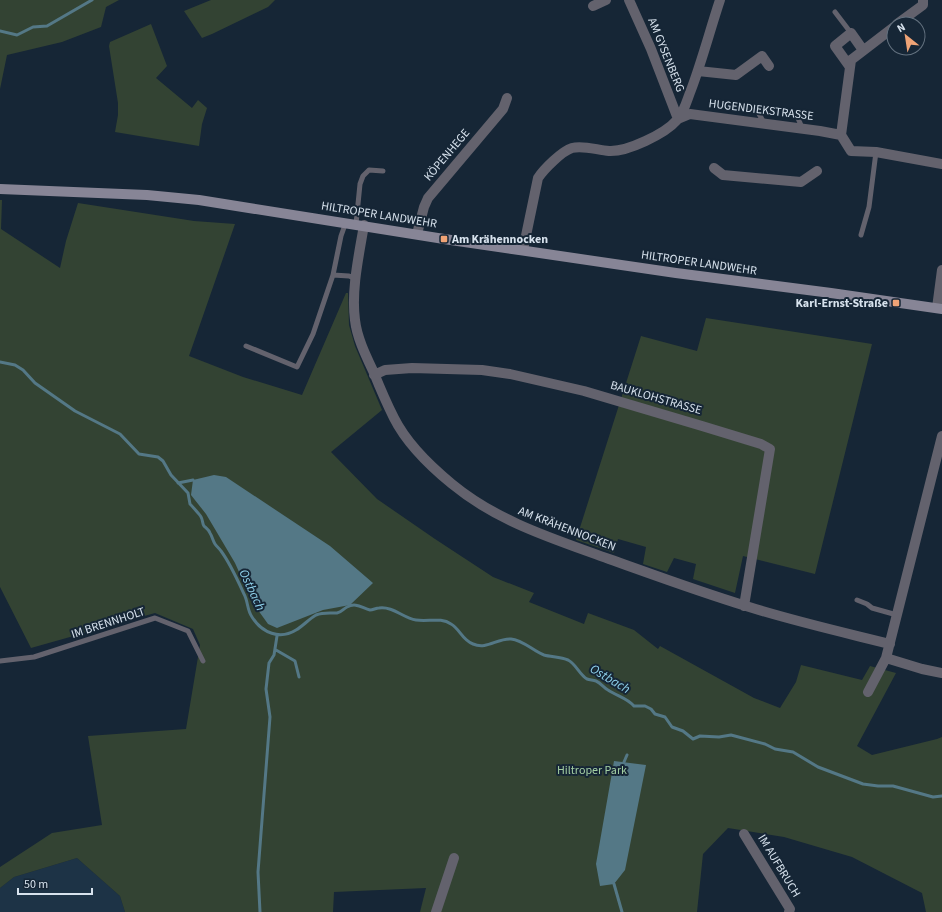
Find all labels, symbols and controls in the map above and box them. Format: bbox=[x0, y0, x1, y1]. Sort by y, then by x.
street label: AM GYSENBERG bbox=[643, 15, 689, 95]
north arrow bbox=[886, 16, 926, 56]
text: N bbox=[894, 19, 908, 36]
street label: HUGENDIEKSTRASSE bbox=[708, 95, 814, 125]
street label: KÖPENHEGE bbox=[420, 125, 474, 185]
street label: HILTROPER LANDWEHR bbox=[320, 197, 438, 233]
place label: Am Krähennocken bbox=[451, 231, 548, 248]
marker: Am Krähennocken bbox=[439, 234, 449, 244]
street label: HILTROPER LANDWEHR bbox=[640, 246, 758, 280]
place label: Karl-Ernst-Straße bbox=[796, 295, 888, 312]
marker: Karl-Ernst-Straße bbox=[891, 298, 901, 308]
street label: BAUKLOHSTRASSE bbox=[608, 377, 704, 419]
street label: AM KRÄHENNOCKEN bbox=[516, 503, 618, 555]
water label: Ostbach bbox=[235, 566, 270, 614]
street label: IM BRENNHOLT bbox=[69, 603, 148, 643]
water label: Ostbach bbox=[586, 660, 634, 698]
park label: Hiltroper Park bbox=[557, 762, 627, 779]
street label: IM AUFBRUCH bbox=[754, 831, 804, 901]
scale bar bbox=[18, 870, 92, 896]
text: 50 m bbox=[24, 876, 48, 893]

